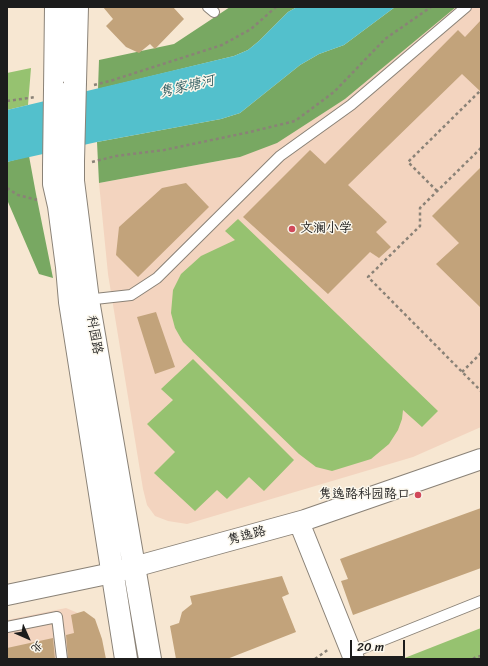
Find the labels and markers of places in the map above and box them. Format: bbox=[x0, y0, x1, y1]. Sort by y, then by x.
place label: 文澜小学 bbox=[300, 221, 352, 237]
marker: 文澜小学 bbox=[287, 224, 297, 234]
place label: 隽逸路科园路口 bbox=[319, 487, 410, 503]
marker: 隽逸路科园路口 bbox=[413, 490, 423, 500]

